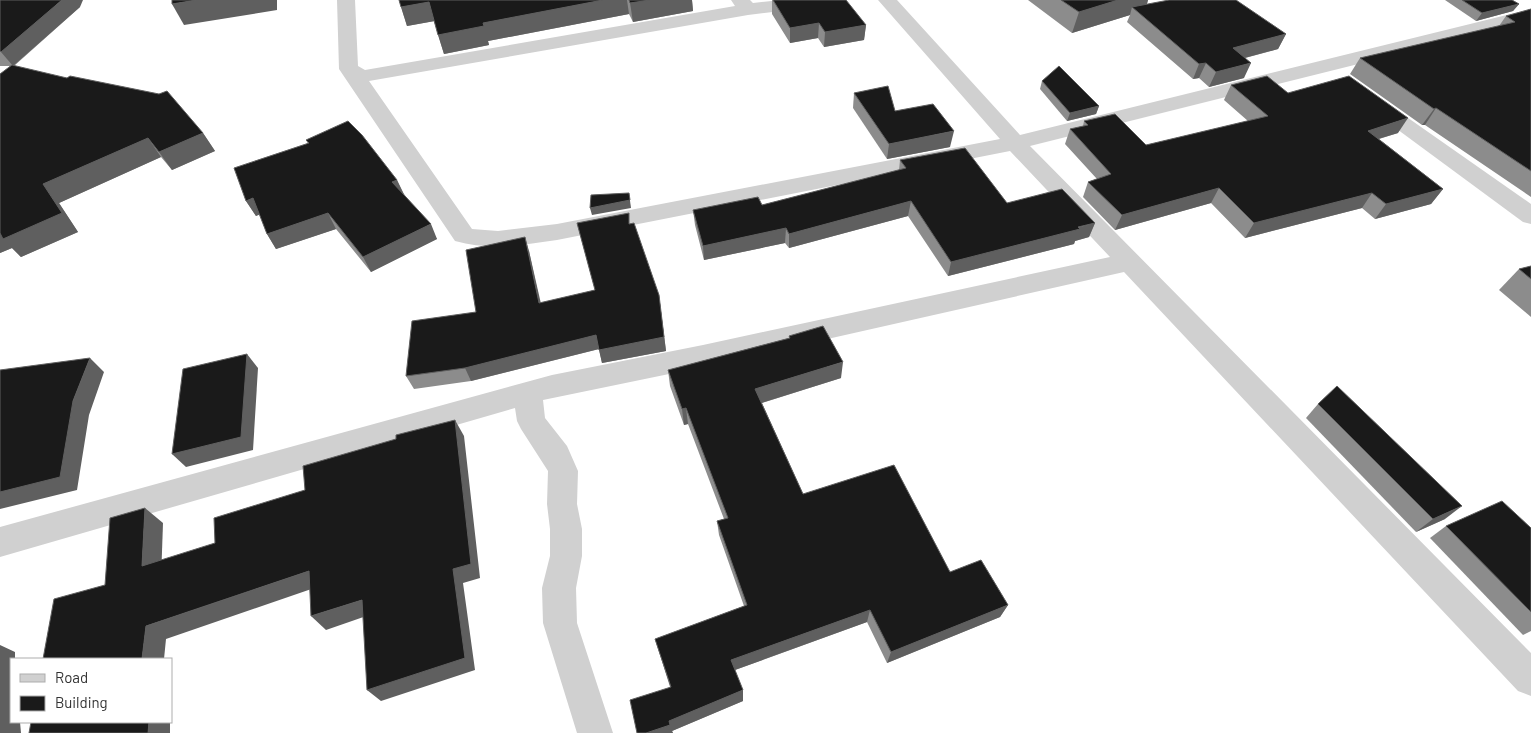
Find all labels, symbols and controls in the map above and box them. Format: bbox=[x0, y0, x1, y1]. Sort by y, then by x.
legend bbox=[10, 658, 172, 723]
text: Road bbox=[55, 668, 88, 686]
text: Building bbox=[55, 693, 108, 711]

